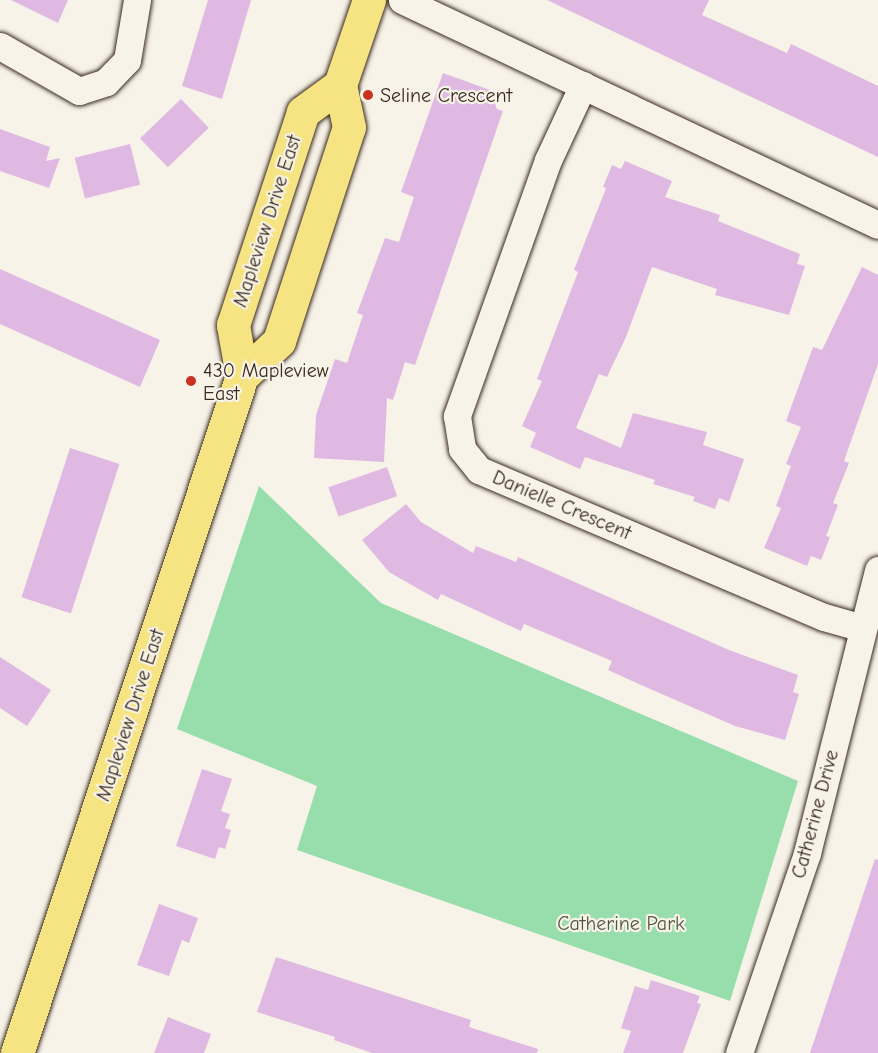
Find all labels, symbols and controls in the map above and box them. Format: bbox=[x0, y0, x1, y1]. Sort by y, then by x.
place label: Seline Crescent bbox=[380, 83, 512, 107]
marker: Seline Crescent bbox=[361, 88, 375, 102]
street label: Mapleview Drive East bbox=[228, 132, 306, 310]
place label: 430 Mapleview East bbox=[203, 358, 329, 405]
marker: 430 Mapleview East bbox=[184, 374, 198, 388]
street label: Danielle Crescent bbox=[489, 465, 635, 545]
street label: Mapleview Drive East bbox=[91, 626, 169, 804]
street label: Catherine Drive bbox=[786, 747, 844, 881]
park label: Catherine Park bbox=[557, 911, 685, 935]

